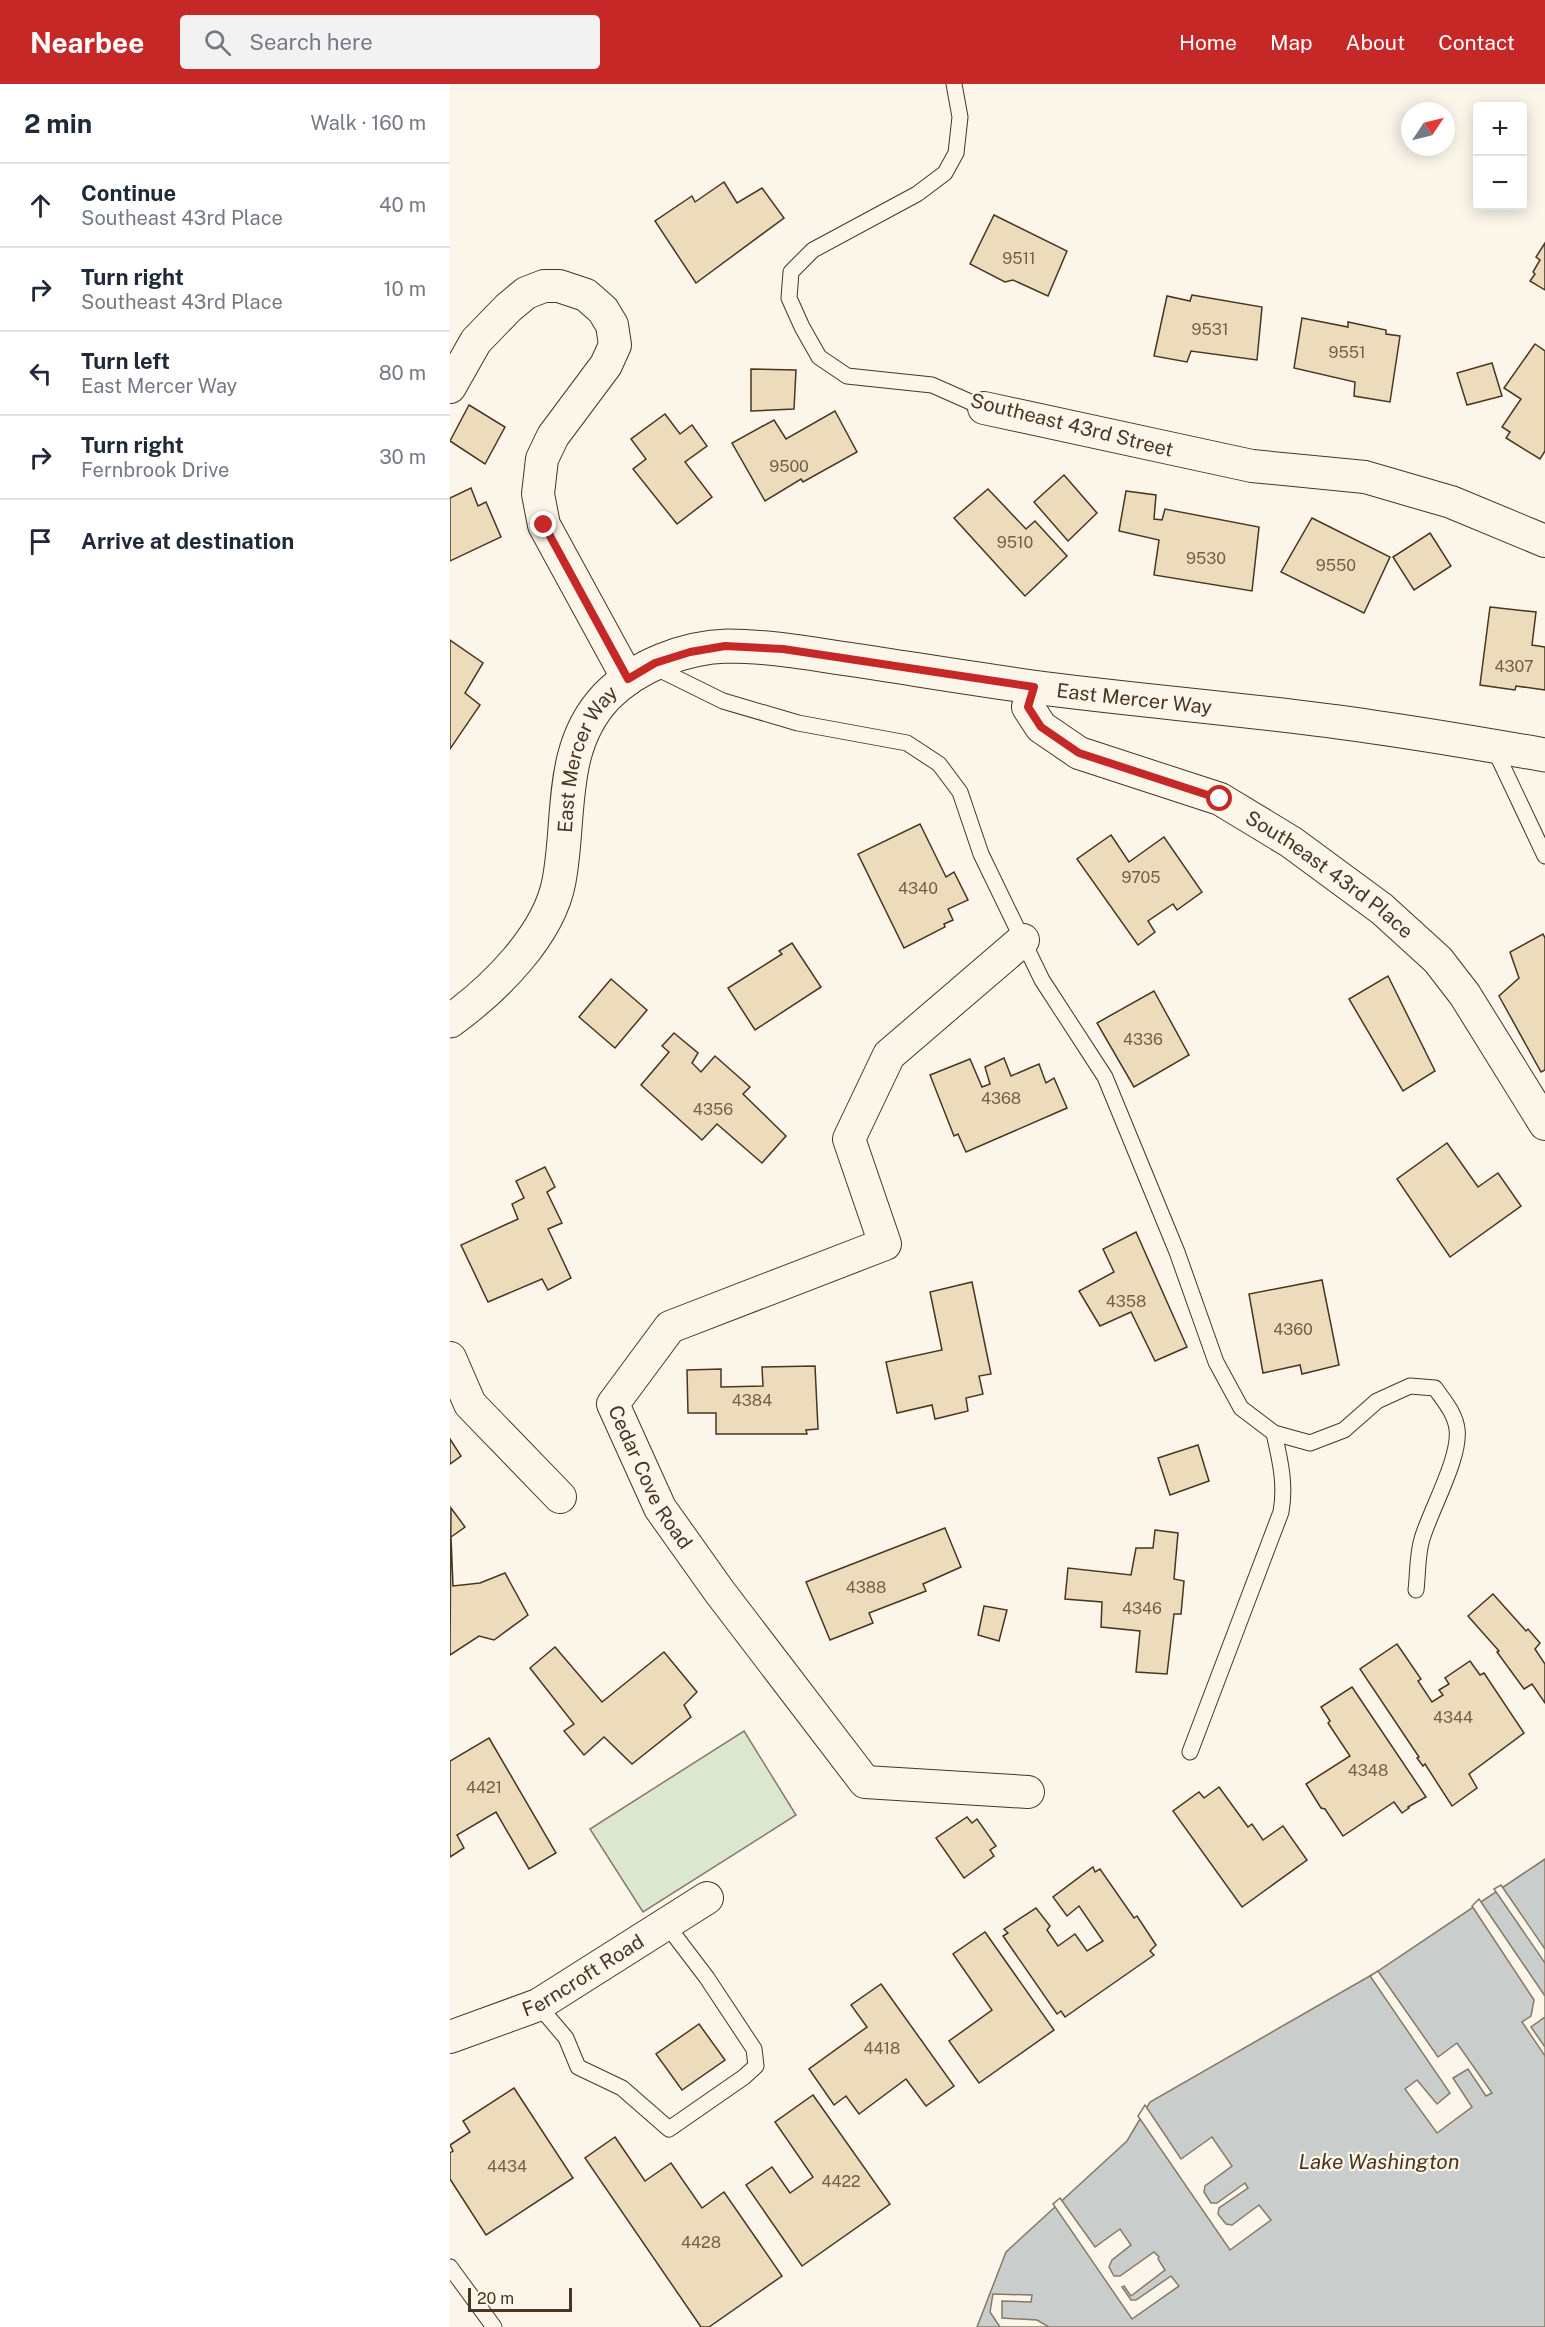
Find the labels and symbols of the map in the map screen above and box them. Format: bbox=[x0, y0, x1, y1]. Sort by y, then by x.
north arrow bbox=[1401, 102, 1455, 156]
house number: 9511 bbox=[1002, 249, 1036, 268]
house number: 9531 bbox=[1192, 320, 1228, 339]
house number: 9551 bbox=[1329, 343, 1366, 362]
street label: Southeast 43rd Street bbox=[968, 388, 1176, 462]
house number: 9500 bbox=[769, 457, 809, 476]
route end bbox=[530, 511, 556, 537]
house number: 9510 bbox=[997, 533, 1033, 552]
house number: 9530 bbox=[1186, 549, 1226, 568]
house number: 9550 bbox=[1316, 556, 1356, 575]
house number: 4307 bbox=[1494, 657, 1534, 676]
street label: East Mercer Way bbox=[1055, 678, 1214, 719]
street label: East Mercer Way bbox=[553, 680, 623, 834]
route start bbox=[1206, 785, 1232, 811]
street label: Southeast 43rd Place bbox=[1241, 805, 1418, 943]
house number: 9705 bbox=[1121, 868, 1161, 887]
house number: 4340 bbox=[898, 879, 938, 898]
house number: 4336 bbox=[1123, 1030, 1163, 1049]
house number: 4368 bbox=[981, 1089, 1021, 1108]
house number: 4356 bbox=[693, 1100, 733, 1119]
house number: 4358 bbox=[1106, 1292, 1146, 1311]
house number: 4360 bbox=[1273, 1320, 1313, 1339]
house number: 4384 bbox=[732, 1391, 772, 1410]
street label: Cedar Cove Road bbox=[603, 1401, 697, 1554]
house number: 4388 bbox=[846, 1578, 886, 1597]
house number: 4346 bbox=[1122, 1599, 1162, 1618]
house number: 4344 bbox=[1433, 1708, 1473, 1727]
house number: 4348 bbox=[1348, 1761, 1388, 1780]
house number: 4421 bbox=[466, 1778, 502, 1797]
street label: Ferncroft Road bbox=[519, 1929, 648, 2022]
house number: 4418 bbox=[864, 2039, 900, 2058]
water label: Lake Washington bbox=[1299, 2149, 1459, 2174]
house number: 4434 bbox=[487, 2157, 527, 2176]
house number: 4422 bbox=[821, 2172, 861, 2191]
house number: 4428 bbox=[681, 2233, 721, 2252]
scale bar bbox=[468, 2285, 572, 2312]

